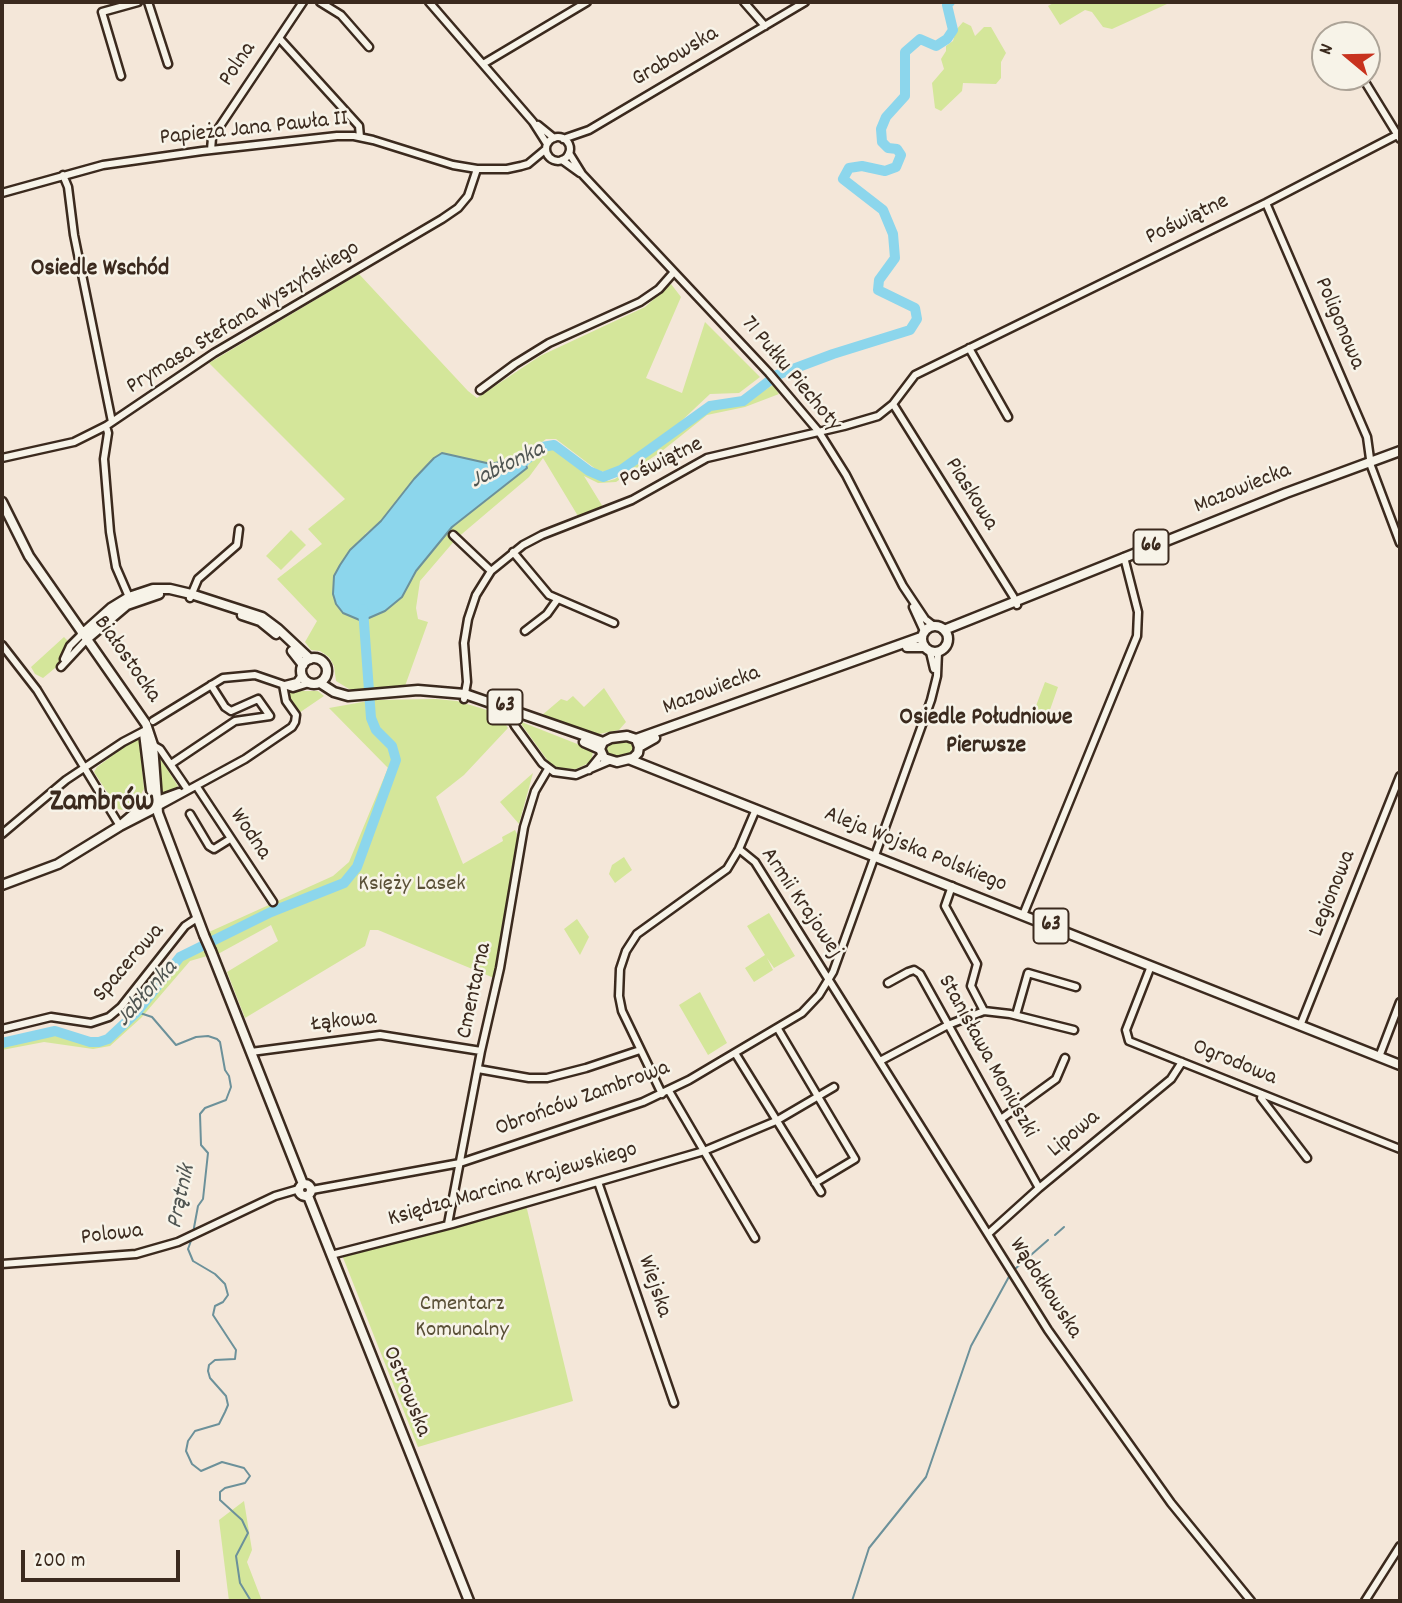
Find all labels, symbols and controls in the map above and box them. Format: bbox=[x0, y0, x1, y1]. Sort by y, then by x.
street label: Grabowska bbox=[628, 21, 724, 95]
north arrow bbox=[1311, 21, 1381, 91]
street label: Polna bbox=[214, 38, 264, 92]
text: N bbox=[1313, 41, 1342, 58]
street label: Papieża Jana Pawła II bbox=[159, 106, 349, 154]
street label: Poświątne bbox=[1142, 189, 1234, 253]
street label: Prymasa Stefana Wyszyńskiego bbox=[122, 236, 366, 402]
district label: Osiedle Wschód bbox=[31, 257, 169, 285]
street label: Poligonowa bbox=[1306, 274, 1370, 374]
street label: 71 Pułku Piechoty bbox=[734, 312, 846, 438]
street label: Poświątne bbox=[616, 432, 708, 496]
water label: Jabłonka bbox=[466, 437, 550, 497]
street label: Piaskowa bbox=[937, 454, 1003, 536]
street label: Mazowiecka bbox=[1191, 458, 1295, 522]
road number: 66 bbox=[1134, 530, 1168, 564]
street label: Białostocka bbox=[86, 611, 166, 709]
street label: Mazowiecka bbox=[660, 661, 764, 723]
road number: 63 bbox=[488, 690, 522, 724]
district label: Osiedle Południowe Pierwsze bbox=[899, 706, 1073, 762]
district label: Zambrów bbox=[50, 787, 154, 823]
street label: Aleja Wojska Polskiego bbox=[820, 802, 1010, 900]
street label: Wodna bbox=[222, 804, 276, 866]
street label: Armii Krajowej bbox=[753, 843, 847, 965]
street label: Legionowa bbox=[1304, 847, 1364, 941]
park label: Księży Lasek bbox=[358, 872, 466, 900]
road number: 63 bbox=[1034, 908, 1068, 944]
street label: Spacerowa bbox=[88, 919, 172, 1009]
street label: Cmentarna bbox=[452, 941, 500, 1041]
water label: Jabłonka bbox=[111, 956, 185, 1034]
street label: Stanisława Moniuszki bbox=[930, 971, 1042, 1143]
street label: Łąkowa bbox=[310, 1006, 378, 1040]
street label: Ogrodowa bbox=[1188, 1035, 1280, 1093]
street label: Obrońców Zambrowa bbox=[492, 1056, 674, 1144]
street label: Lipowa bbox=[1043, 1105, 1107, 1165]
street label: Księdza Marcina Krajewskiego bbox=[385, 1137, 641, 1235]
water label: Prątnik bbox=[162, 1162, 204, 1232]
street label: Polowa bbox=[80, 1219, 144, 1253]
street label: Wądołkowska bbox=[1001, 1233, 1087, 1345]
street label: Wiejska bbox=[630, 1253, 676, 1321]
park label: Cmentarz Komunalny bbox=[415, 1292, 509, 1346]
street label: Ostrowska bbox=[374, 1343, 436, 1441]
scale bar bbox=[24, 1536, 184, 1580]
text: 200 m bbox=[34, 1547, 85, 1577]

